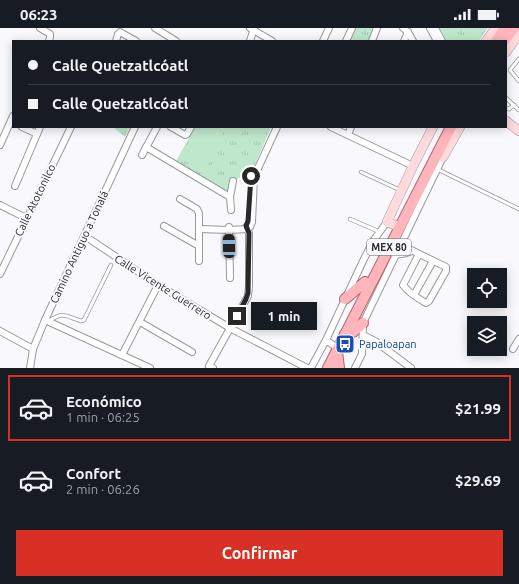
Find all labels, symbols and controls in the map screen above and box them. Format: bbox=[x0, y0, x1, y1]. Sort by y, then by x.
text: 06:23 bbox=[20, 6, 58, 23]
text: Calle Quetzatlcóatl bbox=[52, 57, 188, 74]
text: Calle Quetzatlcóatl bbox=[52, 95, 188, 112]
street label: Calle Atotonilco bbox=[12, 162, 58, 238]
route start bbox=[242, 167, 260, 185]
street label: Camino Antiguo a Tonalá bbox=[48, 189, 110, 305]
car bbox=[223, 234, 235, 258]
road number: MEX 80 bbox=[367, 239, 411, 255]
street label: Calle Vicente Guerrero bbox=[112, 252, 214, 322]
map controls bbox=[467, 268, 507, 356]
button: locate bbox=[467, 268, 507, 308]
callout: 1 min bbox=[251, 302, 317, 330]
route end bbox=[228, 307, 246, 325]
text: 1 min bbox=[268, 309, 300, 323]
button: layers bbox=[467, 316, 507, 356]
bus stop icon: Papaloapan bbox=[334, 333, 356, 355]
place label: Papaloapan bbox=[359, 338, 417, 350]
icon: car bbox=[18, 390, 54, 426]
text: Económico bbox=[66, 393, 142, 410]
text: $21.99 bbox=[455, 400, 501, 417]
text: 1 min · 06:25 bbox=[66, 410, 140, 424]
icon: car bbox=[18, 462, 54, 498]
text: Confort bbox=[66, 465, 121, 482]
text: $29.69 bbox=[455, 472, 501, 489]
text: 2 min · 06:26 bbox=[66, 482, 140, 496]
button: Confirmar bbox=[16, 530, 503, 576]

